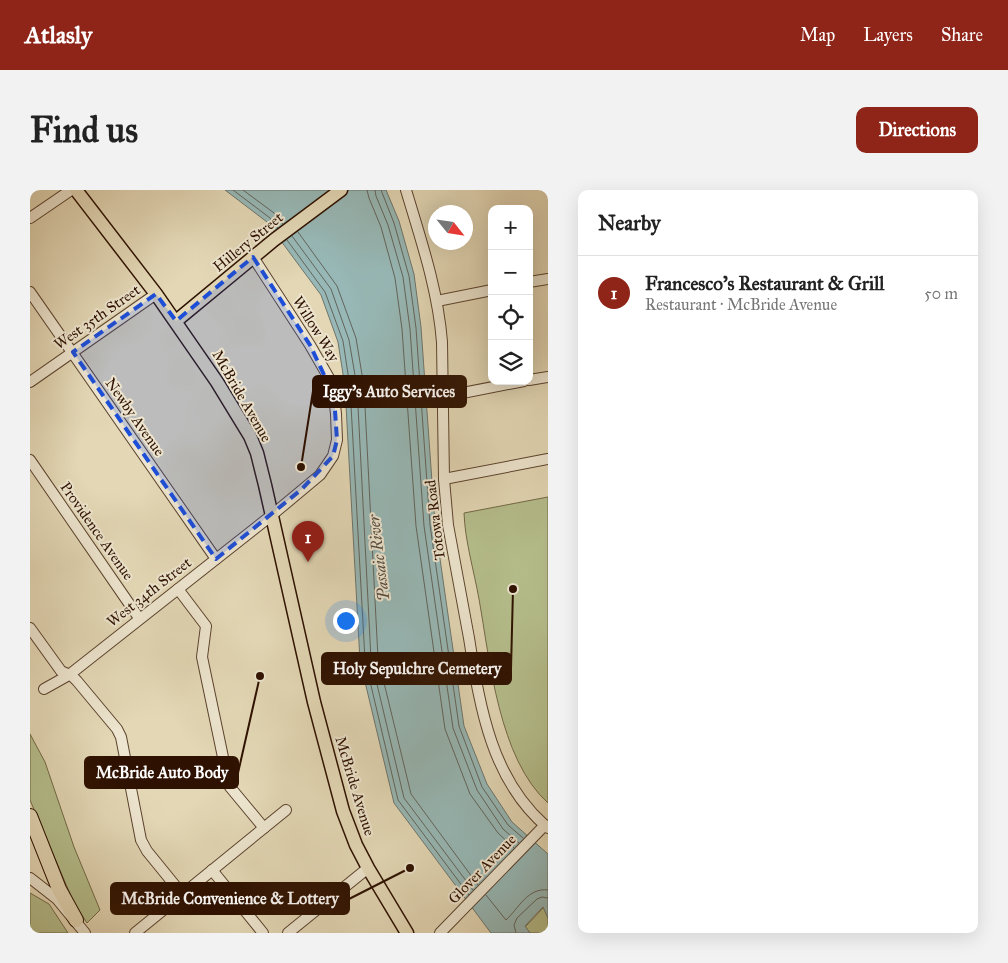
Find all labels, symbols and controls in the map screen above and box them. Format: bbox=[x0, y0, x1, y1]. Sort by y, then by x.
text: Atlasly bbox=[25, 20, 92, 50]
text: Map bbox=[800, 24, 835, 46]
text: Layers bbox=[863, 24, 913, 46]
text: Share bbox=[941, 24, 983, 46]
button: Directions bbox=[856, 107, 978, 153]
text: Find us bbox=[30, 109, 138, 152]
north arrow bbox=[428, 205, 473, 250]
map controls bbox=[488, 205, 533, 385]
button: + bbox=[488, 205, 533, 250]
street label: Hillery Street bbox=[209, 208, 287, 276]
text: Nearby bbox=[598, 210, 661, 236]
button: − bbox=[488, 250, 533, 295]
text: Francesco's Restaurant & Grill bbox=[645, 272, 884, 295]
street label: West 35th Street bbox=[50, 280, 144, 353]
text: 1 bbox=[611, 284, 617, 303]
text: 50 m bbox=[924, 284, 958, 303]
street label: Willow Way bbox=[289, 293, 344, 366]
button: locate bbox=[488, 295, 533, 340]
text: Restaurant · McBride Avenue bbox=[645, 295, 837, 314]
button: layers bbox=[488, 340, 533, 385]
street label: McBride Avenue bbox=[208, 347, 276, 445]
street label: Newby Avenue bbox=[102, 375, 168, 459]
callout: Iggy's Auto Services bbox=[313, 376, 466, 407]
text: Iggy's Auto Services bbox=[323, 382, 455, 402]
street label: Providence Avenue bbox=[56, 478, 138, 584]
street label: Totowa Road bbox=[421, 478, 449, 561]
water label: Passaic River bbox=[364, 512, 393, 602]
pin: 1 bbox=[292, 521, 324, 562]
street label: West 34th Street bbox=[103, 553, 195, 631]
your location bbox=[333, 608, 359, 634]
callout: Holy Sepulchre Cemetery bbox=[322, 653, 511, 684]
text: Holy Sepulchre Cemetery bbox=[333, 659, 503, 679]
street label: McBride Avenue bbox=[331, 734, 379, 838]
callout: McBride Auto Body bbox=[85, 757, 238, 788]
text: McBride Auto Body bbox=[96, 763, 230, 783]
street label: Glover Avenue bbox=[444, 830, 520, 908]
callout: McBride Convenience & Lottery bbox=[111, 883, 349, 914]
text: McBride Convenience & Lottery bbox=[121, 889, 340, 909]

